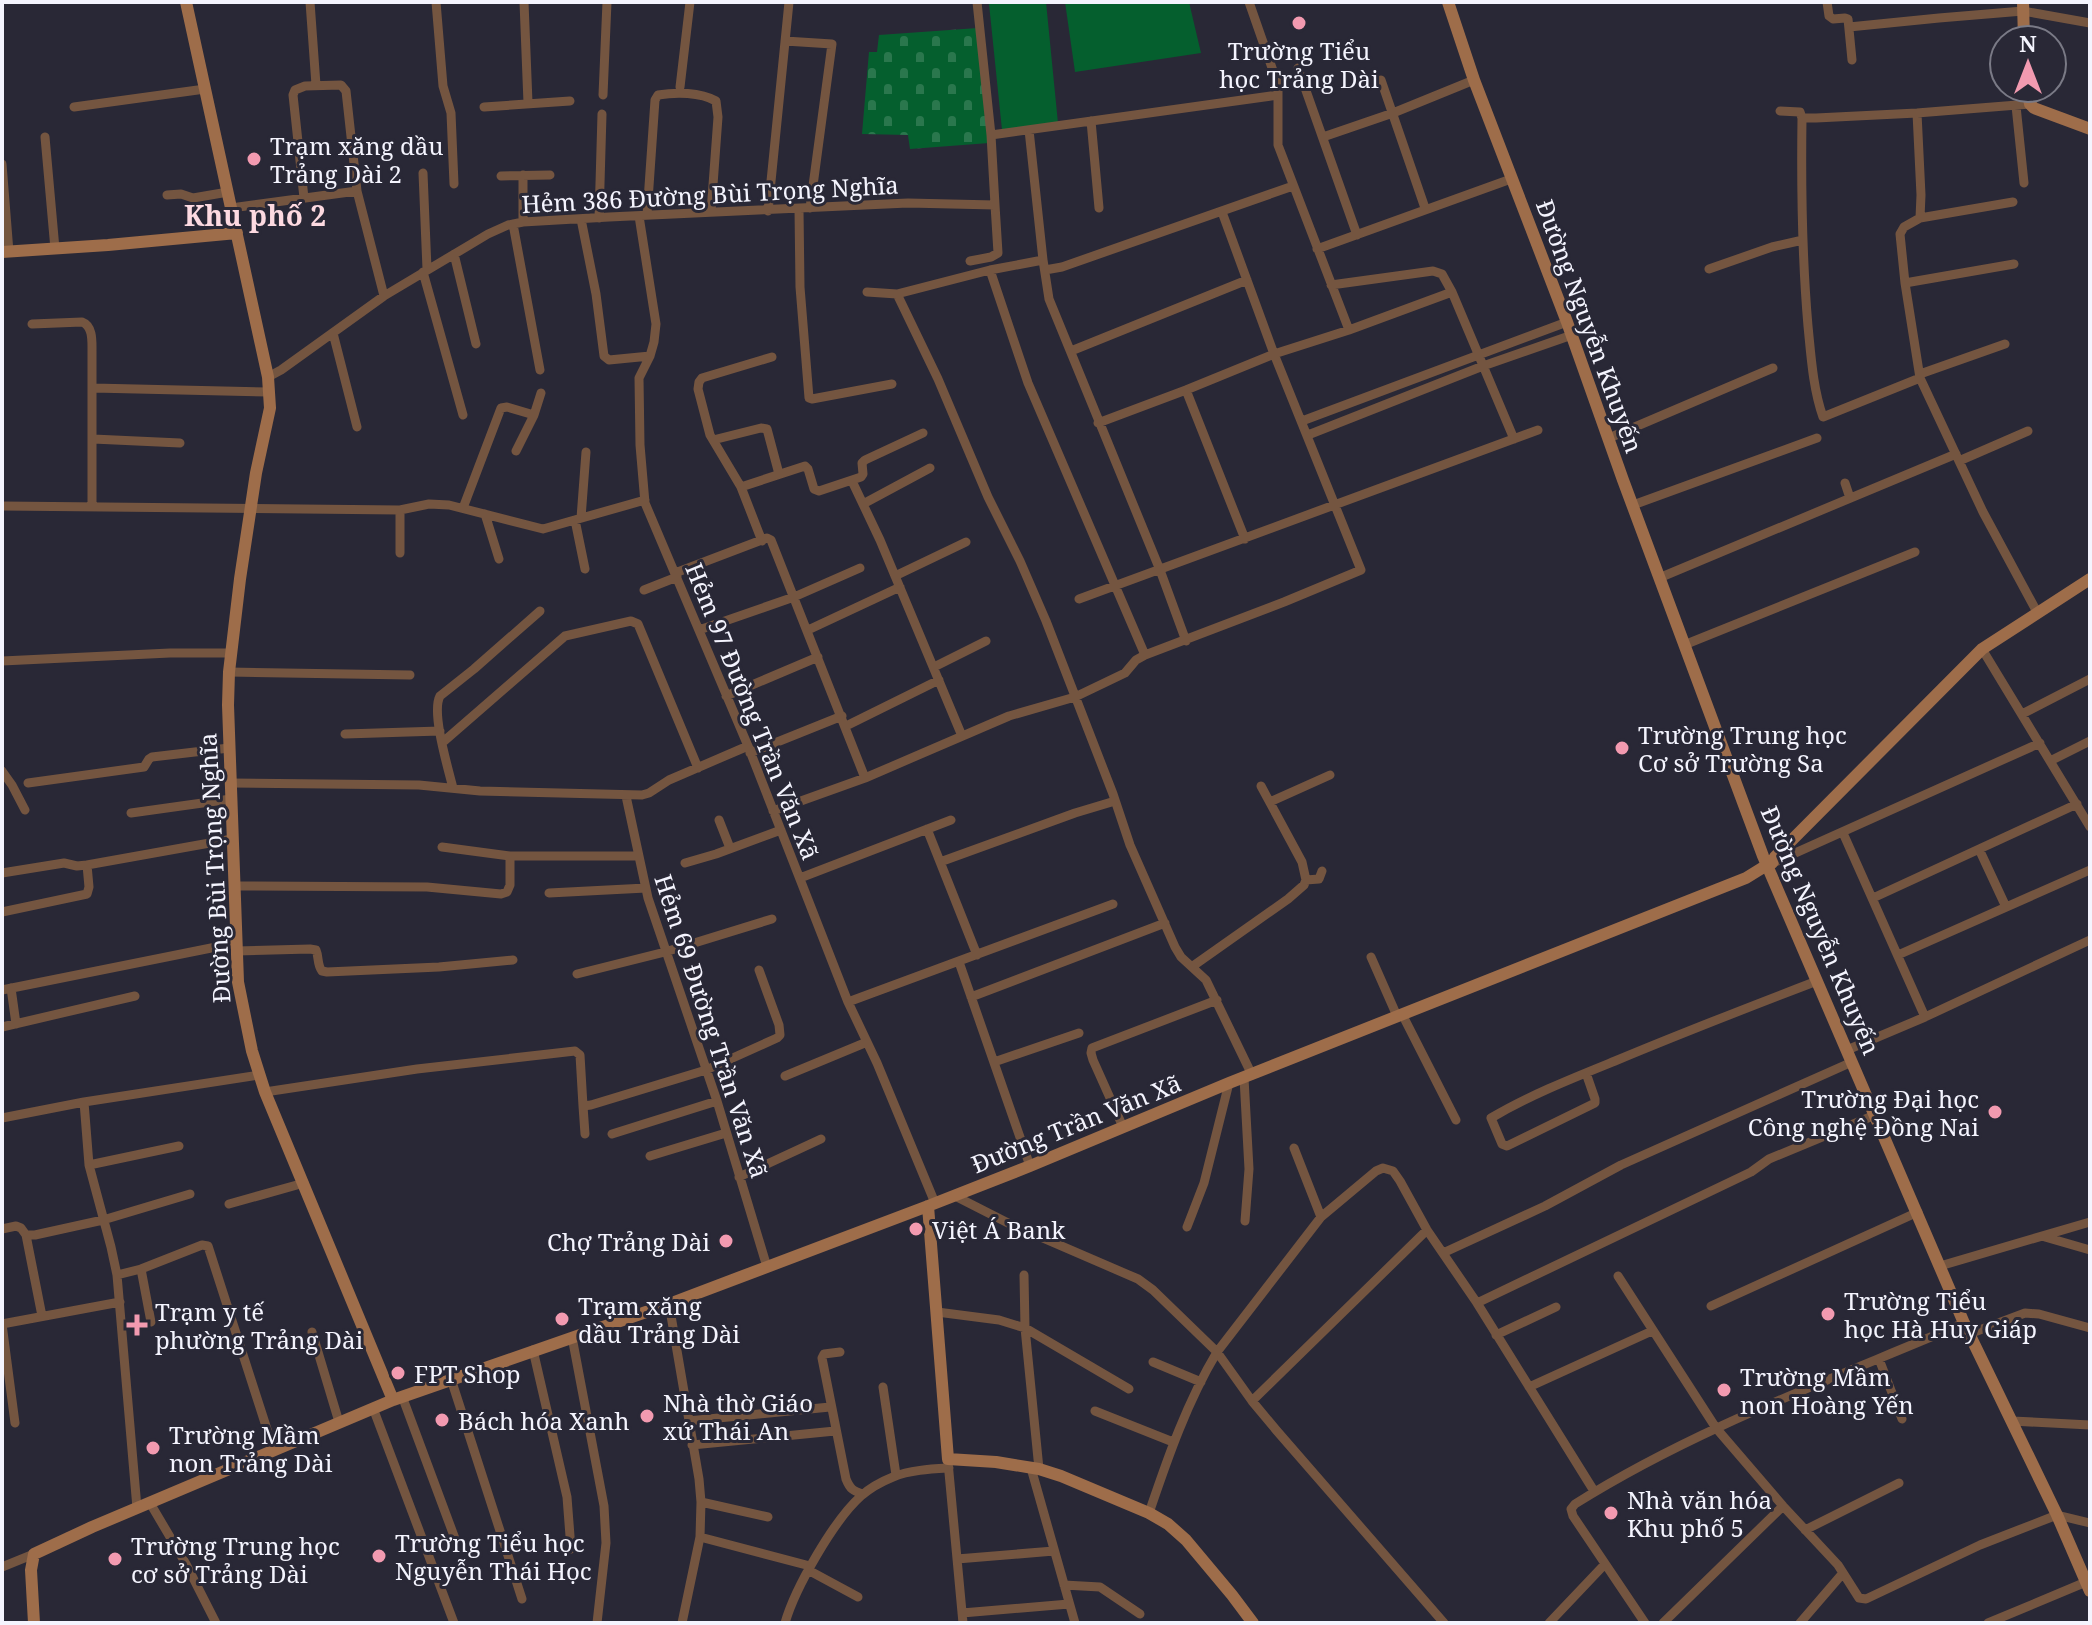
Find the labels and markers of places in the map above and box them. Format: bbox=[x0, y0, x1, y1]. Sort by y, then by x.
marker: Trường Tiểu học Trảng Dài bbox=[1290, 14, 1308, 32]
place label: Trường Tiểu học Trảng Dài bbox=[1219, 34, 1379, 95]
place label: Trạm xăng dầu Trảng Dài 2 bbox=[270, 129, 443, 190]
marker: Trạm xăng dầu Trảng Dài 2 bbox=[245, 150, 263, 168]
place label: Trường Trung học Cơ sở Trường Sa bbox=[1638, 718, 1847, 779]
marker: Trường Trung học Cơ sở Trường Sa bbox=[1613, 739, 1631, 757]
place label: Trường Đại học Công nghệ Đồng Nai bbox=[1748, 1082, 1979, 1143]
marker: Trường Đại học Công nghệ Đồng Nai bbox=[1986, 1103, 2004, 1121]
place label: Việt Á Bank bbox=[932, 1213, 1066, 1246]
marker: Việt Á Bank bbox=[907, 1220, 925, 1238]
place label: Chợ Trảng Dài bbox=[547, 1225, 710, 1258]
marker: Chợ Trảng Dài bbox=[717, 1232, 735, 1250]
place label: Trường Tiểu học Hà Huy Giáp bbox=[1844, 1284, 2037, 1345]
place label: Trạm xăng dầu Trảng Dài bbox=[578, 1289, 740, 1350]
place label: Trạm y tế phường Trảng Dài bbox=[155, 1295, 364, 1356]
marker: Trường Tiểu học Hà Huy Giáp bbox=[1819, 1305, 1837, 1323]
marker: Trạm xăng dầu Trảng Dài bbox=[553, 1310, 571, 1328]
marker: Trạm y tế phường Trảng Dài bbox=[126, 1314, 148, 1336]
place label: FPT Shop bbox=[414, 1357, 521, 1390]
place label: Trường Mầm non Hoàng Yến bbox=[1740, 1360, 1914, 1421]
marker: FPT Shop bbox=[389, 1364, 407, 1382]
marker: Trường Mầm non Hoàng Yến bbox=[1715, 1381, 1733, 1399]
place label: Nhà thờ Giáo xứ Thái An bbox=[663, 1386, 813, 1447]
place label: Bách hóa Xanh bbox=[458, 1404, 629, 1437]
marker: Nhà thờ Giáo xứ Thái An bbox=[638, 1407, 656, 1425]
marker: Bách hóa Xanh bbox=[433, 1411, 451, 1429]
place label: Trường Mầm non Trảng Dài bbox=[169, 1418, 333, 1479]
marker: Trường Mầm non Trảng Dài bbox=[144, 1439, 162, 1457]
place label: Nhà văn hóa Khu phố 5 bbox=[1627, 1483, 1772, 1544]
marker: Nhà văn hóa Khu phố 5 bbox=[1602, 1504, 1620, 1522]
place label: Trường Tiểu học Nguyễn Thái Học bbox=[395, 1526, 592, 1587]
place label: Trường Trung học cơ sở Trảng Dài bbox=[131, 1529, 340, 1590]
marker: Trường Tiểu học Nguyễn Thái Học bbox=[370, 1547, 388, 1565]
marker: Trường Trung học cơ sở Trảng Dài bbox=[106, 1550, 124, 1568]

